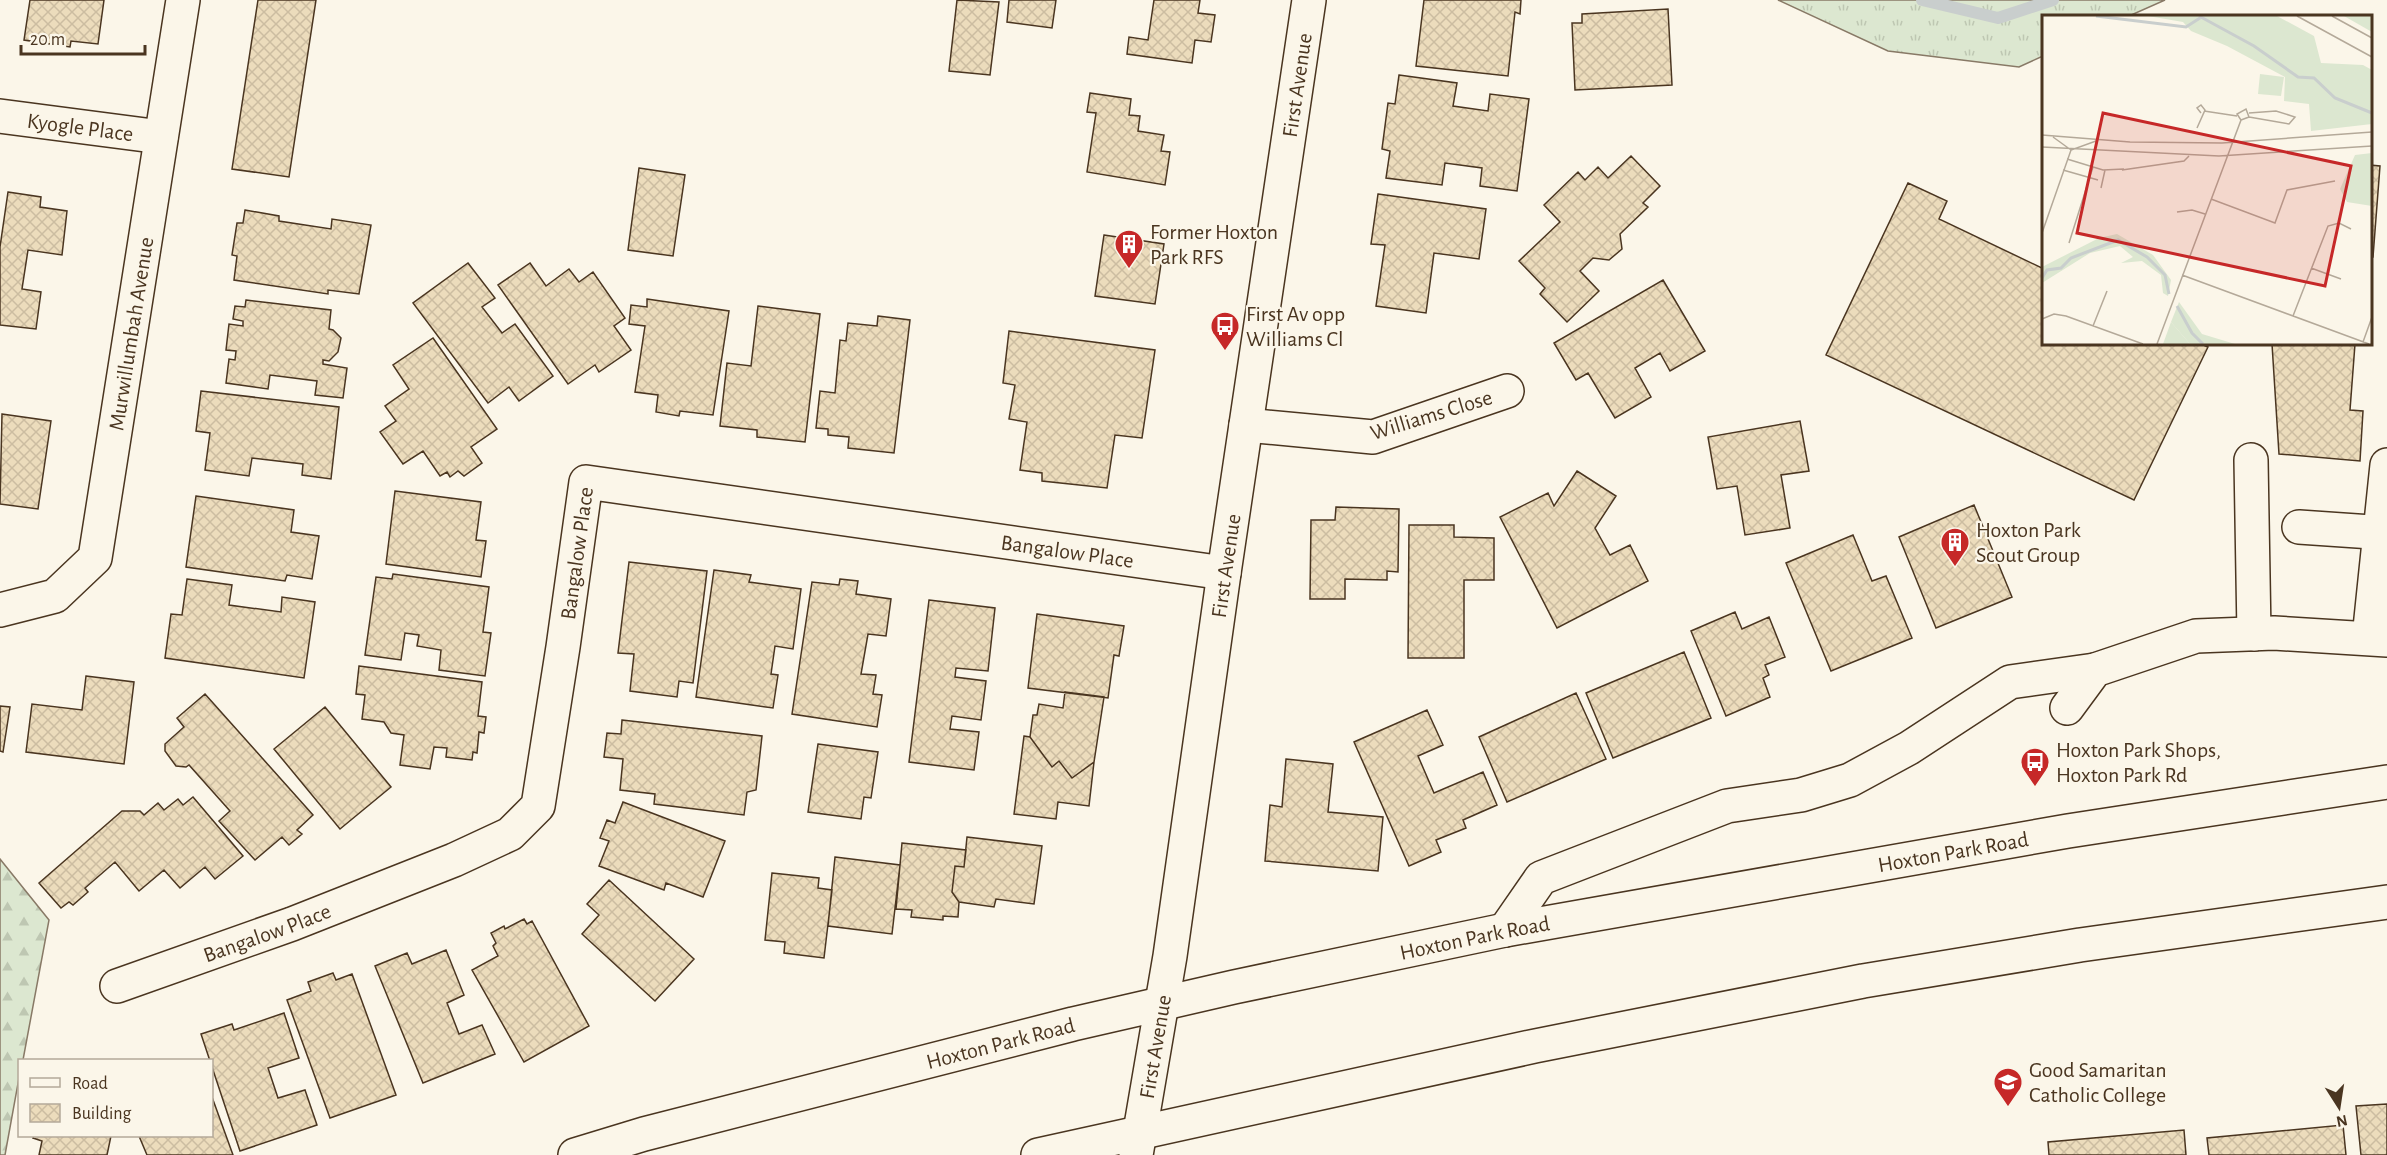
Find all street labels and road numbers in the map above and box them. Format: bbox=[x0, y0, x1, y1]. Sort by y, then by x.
street label: First Avenue bbox=[1279, 32, 1316, 139]
street label: Kyogle Place bbox=[26, 110, 135, 145]
street label: Murwillumbah Avenue bbox=[105, 235, 157, 432]
street label: Williams Close bbox=[1368, 386, 1495, 444]
street label: Bangalow Place bbox=[557, 485, 597, 621]
street label: First Avenue bbox=[1208, 512, 1245, 619]
street label: Bangalow Place bbox=[999, 531, 1135, 572]
street label: Hoxton Park Road bbox=[1876, 828, 2030, 876]
street label: Bangalow Place bbox=[200, 900, 334, 967]
street label: Hoxton Park Road bbox=[1398, 912, 1551, 964]
street label: First Avenue bbox=[1136, 993, 1175, 1100]
street label: Hoxton Park Road bbox=[924, 1014, 1077, 1073]

